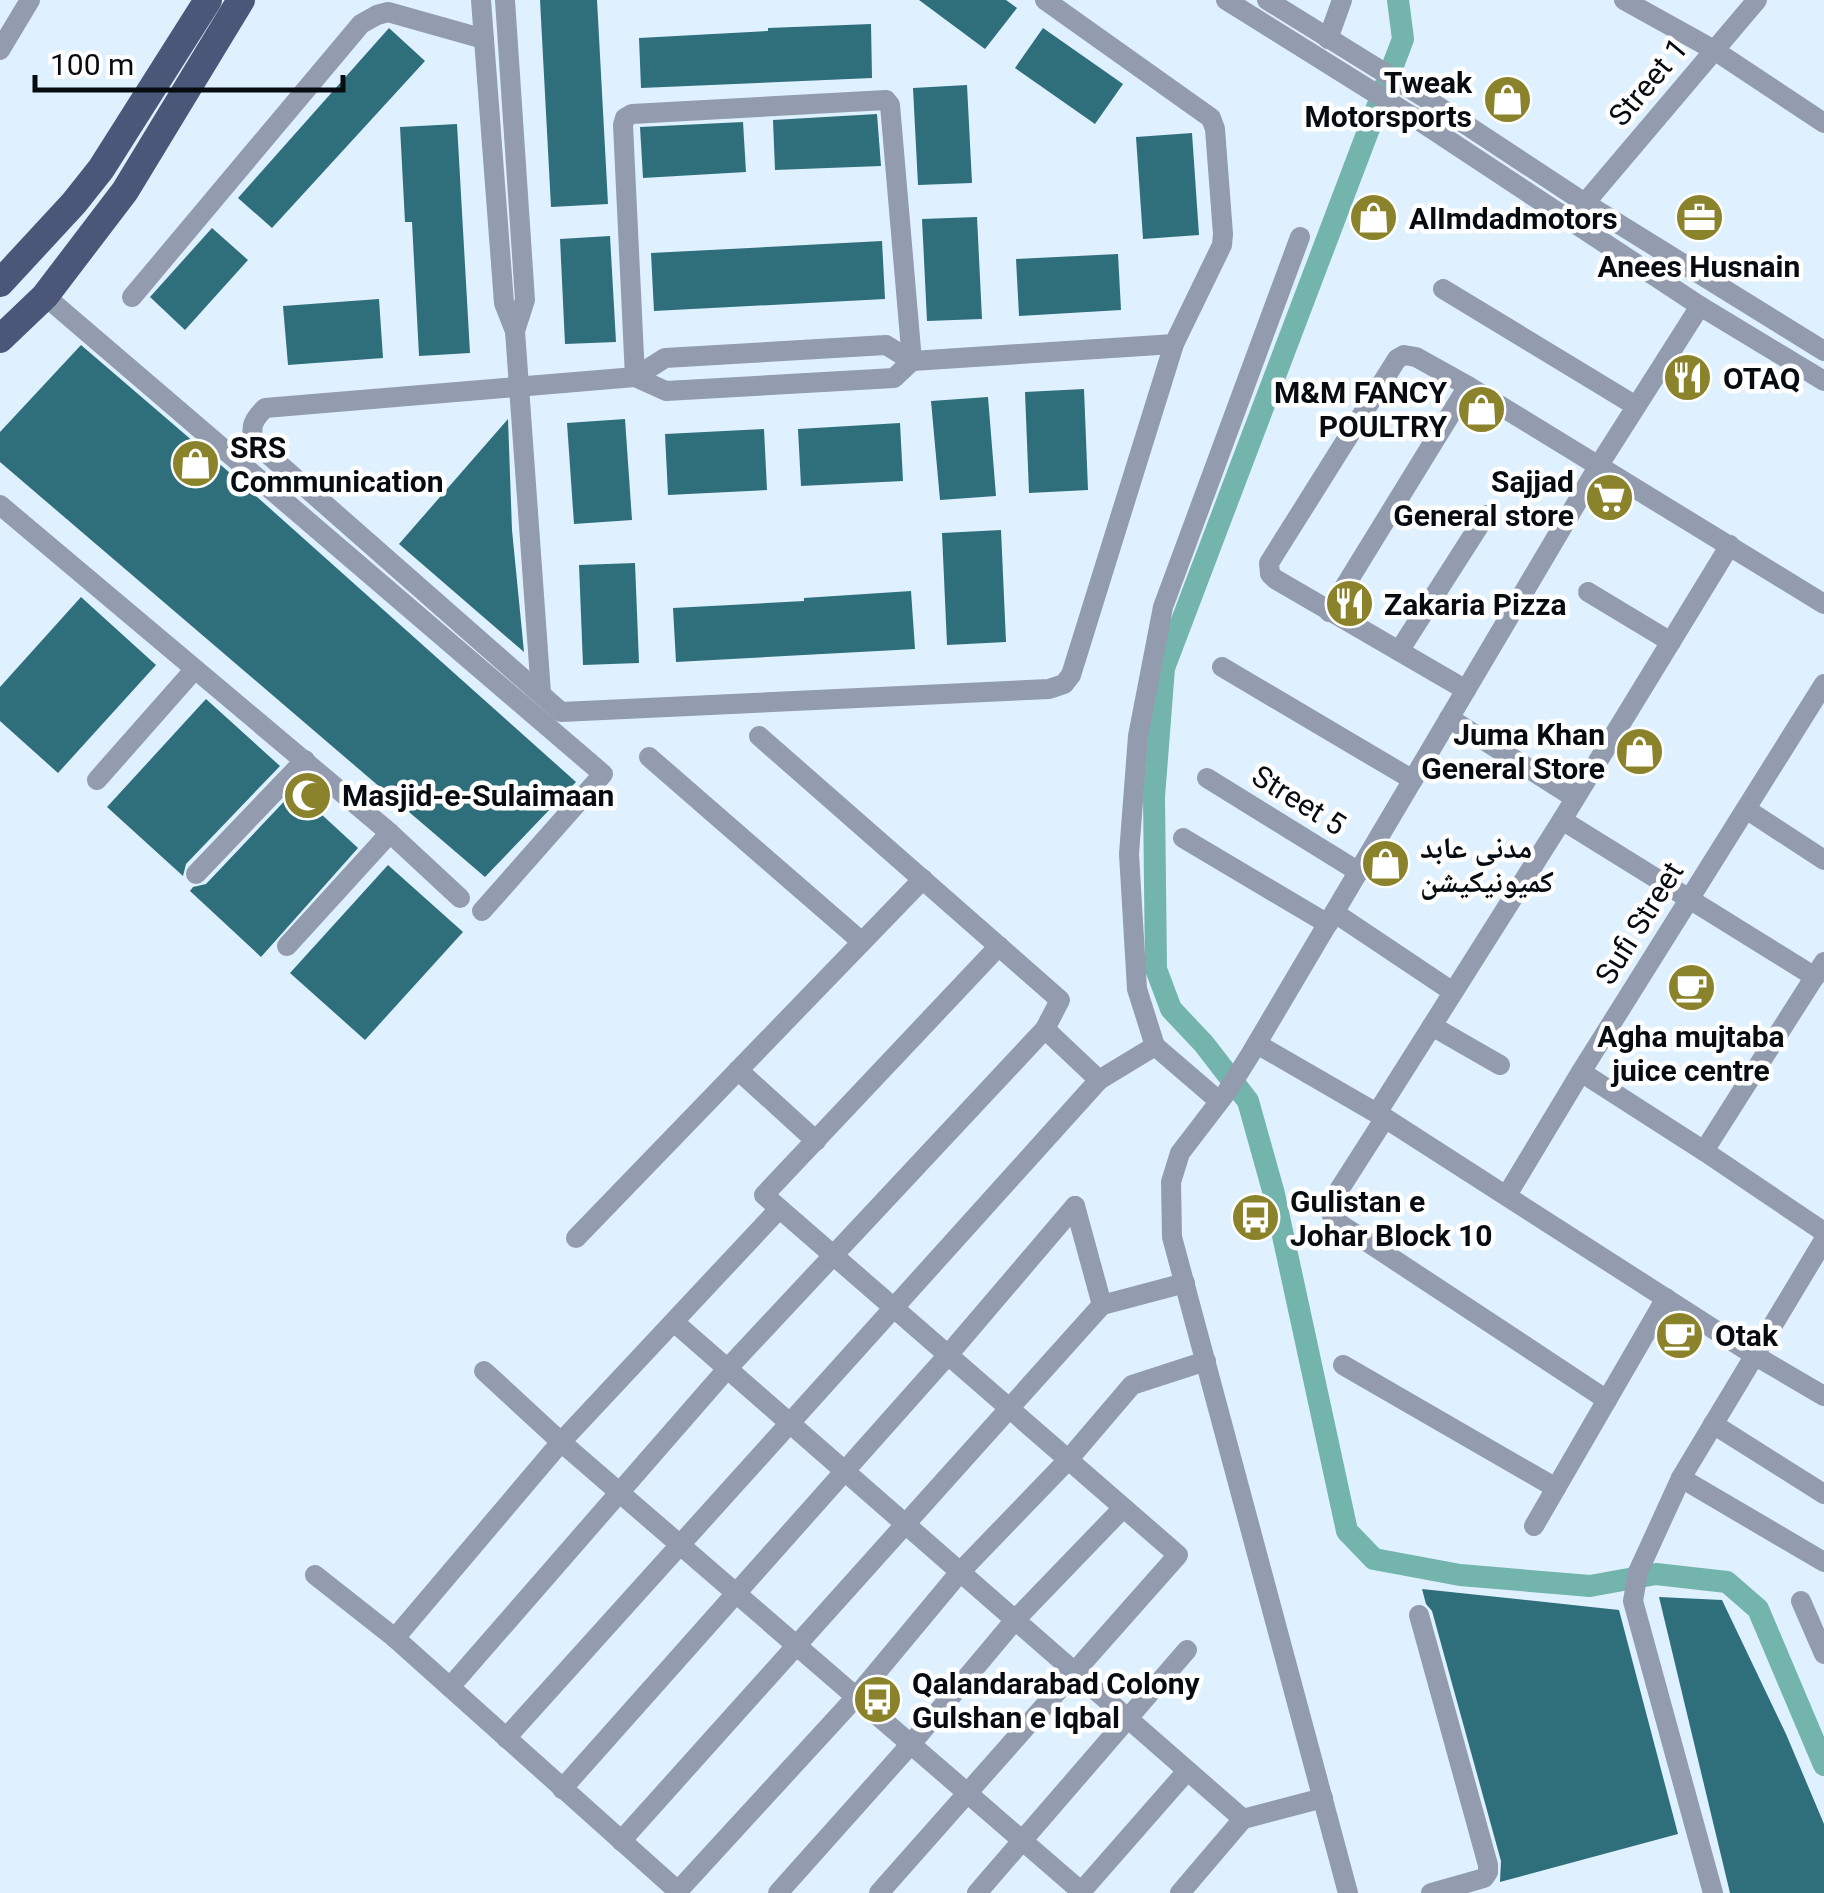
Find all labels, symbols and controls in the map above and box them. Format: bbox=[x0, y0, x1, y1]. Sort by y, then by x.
scale bar bbox=[35, 30, 342, 92]
street label: Street 1 bbox=[1601, 31, 1695, 133]
text: 100 m bbox=[50, 47, 134, 82]
place label: Tweak Motorsports bbox=[1305, 65, 1473, 134]
shop icon: Tweak Motorsports bbox=[1481, 73, 1533, 125]
office icon: Anees Husnain bbox=[1673, 191, 1725, 243]
shop icon: AlImdadmotors bbox=[1348, 192, 1400, 244]
place label: AlImdadmotors bbox=[1409, 201, 1618, 236]
place label: Anees Husnain bbox=[1598, 249, 1800, 284]
restaurant icon: OTAQ bbox=[1662, 352, 1714, 404]
place label: OTAQ bbox=[1723, 361, 1800, 396]
place label: M&M FANCY POULTRY bbox=[1274, 375, 1447, 444]
shop icon: M&M FANCY POULTRY bbox=[1456, 383, 1508, 435]
place label: SRS Communication bbox=[230, 430, 444, 499]
shop icon: SRS Communication bbox=[169, 438, 221, 490]
place label: Sajjad General store bbox=[1393, 464, 1574, 533]
supermarket icon: Sajjad General store bbox=[1583, 472, 1635, 524]
restaurant icon: Zakaria Pizza bbox=[1323, 578, 1375, 630]
place label: Zakaria Pizza bbox=[1384, 587, 1567, 622]
place label: Juma Khan General Store bbox=[1421, 717, 1605, 786]
shop icon: Juma Khan General Store bbox=[1614, 725, 1666, 777]
street label: Street 5 bbox=[1246, 758, 1352, 842]
mosque icon: Masjid-e-Sulaimaan bbox=[281, 769, 333, 821]
place label: Masjid-e-Sulaimaan bbox=[342, 778, 614, 813]
place label: مدنی عابد کمیونیکیشن bbox=[1420, 830, 1554, 900]
shop icon: مدنی عابد کمیونیکیشن bbox=[1359, 838, 1411, 890]
street label: Sufi Street bbox=[1588, 855, 1690, 991]
cafe icon: Agha mujtaba juice centre bbox=[1665, 961, 1717, 1013]
place label: Agha mujtaba juice centre bbox=[1597, 1019, 1785, 1088]
place label: Gulistan e Johar Block 10 bbox=[1290, 1184, 1493, 1253]
bus stop icon: Gulistan e Johar Block 10 bbox=[1229, 1192, 1281, 1244]
cafe icon: Otak bbox=[1654, 1309, 1706, 1361]
place label: Otak bbox=[1715, 1318, 1779, 1353]
place label: Qalandarabad Colony Gulshan e Iqbal bbox=[912, 1666, 1201, 1735]
bus stop icon: Qalandarabad Colony Gulshan e Iqbal bbox=[851, 1674, 903, 1726]

